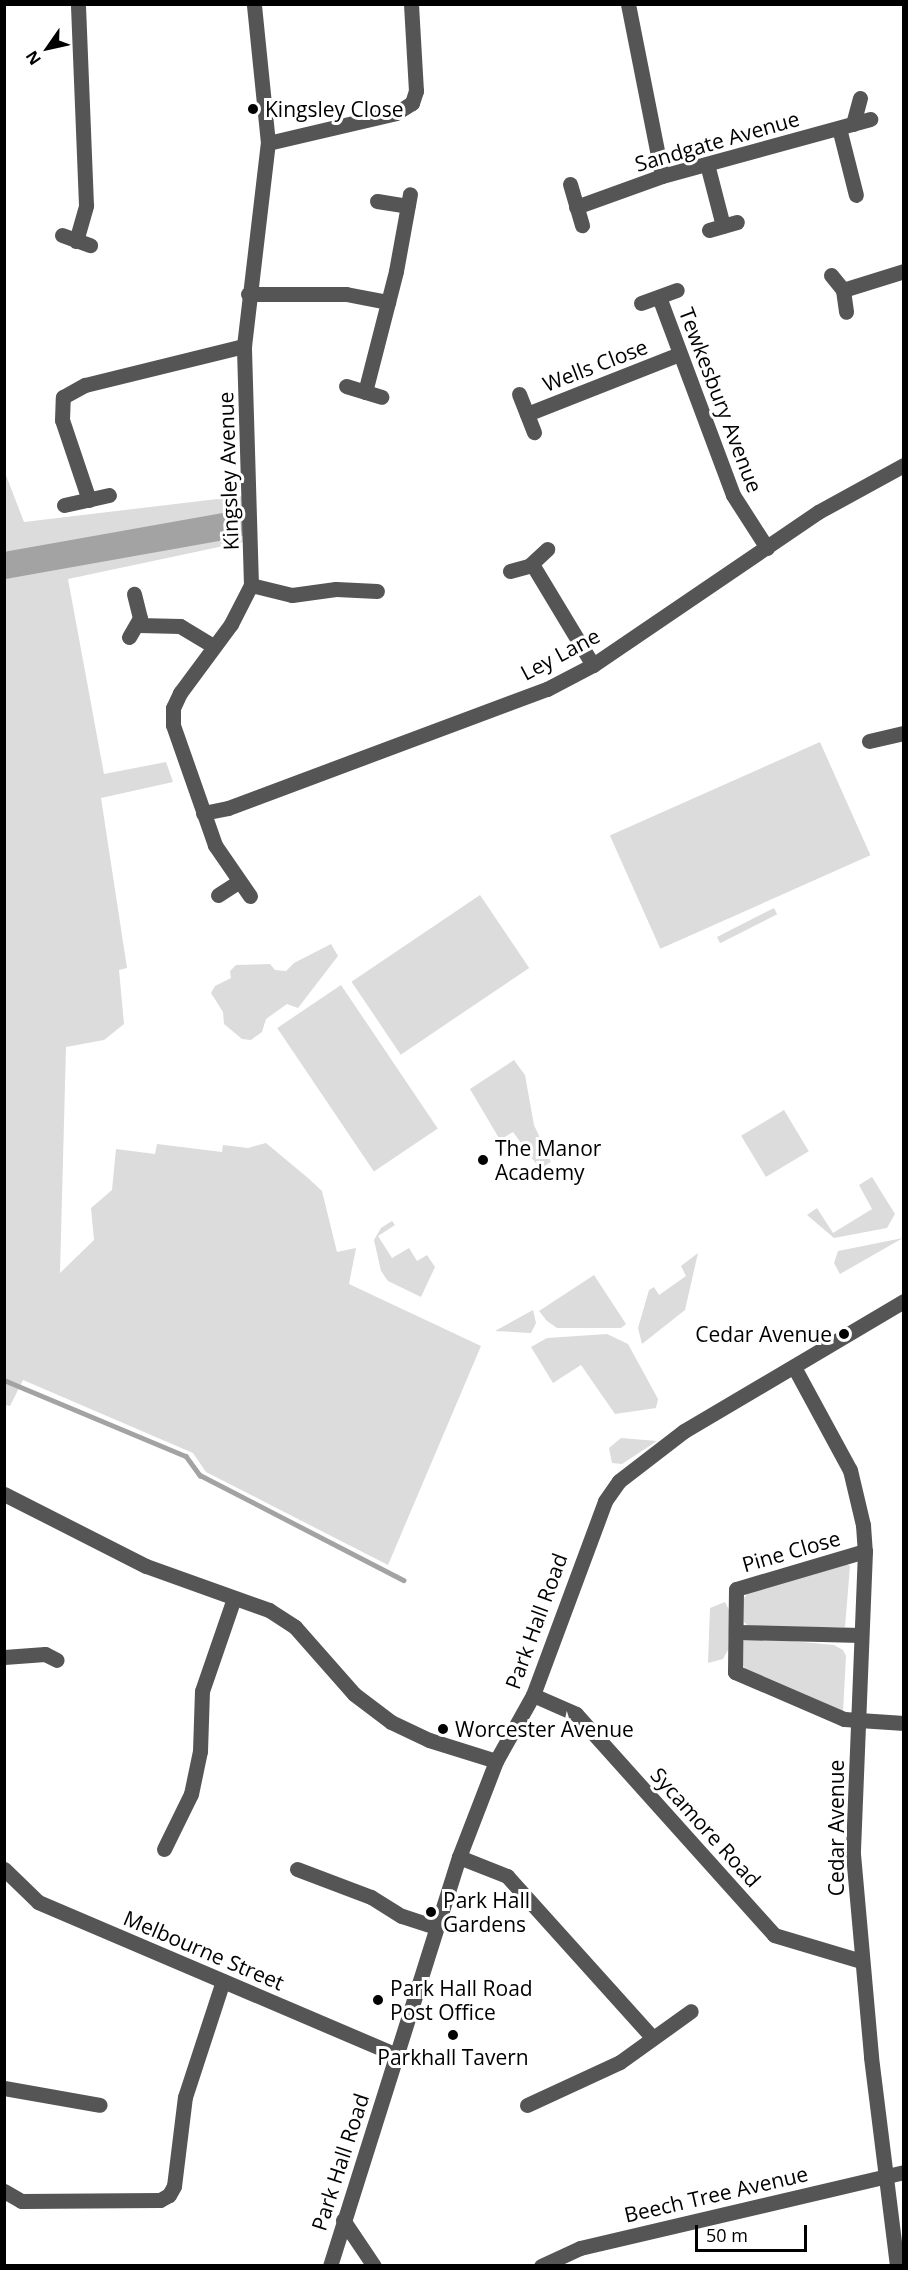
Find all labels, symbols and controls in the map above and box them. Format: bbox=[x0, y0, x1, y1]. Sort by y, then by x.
north arrow bbox=[18, 18, 78, 78]
text: N bbox=[20, 47, 46, 70]
place label: Kingsley Close bbox=[265, 96, 403, 122]
marker: Kingsley Close bbox=[246, 102, 260, 116]
street label: Sandgate Avenue bbox=[632, 105, 802, 177]
street label: Tewkesbury Avenue bbox=[674, 304, 768, 496]
street label: Wells Close bbox=[539, 333, 651, 397]
street label: Kingsley Avenue bbox=[213, 391, 243, 551]
street label: Ley Lane bbox=[516, 623, 604, 685]
place label: The Manor Academy bbox=[495, 1135, 601, 1185]
marker: The Manor Academy bbox=[476, 1153, 490, 1167]
place label: Cedar Avenue bbox=[695, 1321, 832, 1347]
marker: Cedar Avenue bbox=[837, 1327, 851, 1341]
street label: Pine Close bbox=[739, 1525, 843, 1577]
street label: Park Hall Road bbox=[500, 1550, 572, 1692]
place label: Worcester Avenue bbox=[455, 1716, 634, 1742]
marker: Worcester Avenue bbox=[436, 1722, 450, 1736]
street label: Cedar Avenue bbox=[823, 1760, 849, 1896]
street label: Sycamore Road bbox=[646, 1762, 766, 1892]
place label: Park Hall Gardens bbox=[443, 1887, 530, 1937]
street label: Melbourne Street bbox=[120, 1905, 288, 1995]
marker: Park Hall Gardens bbox=[424, 1905, 438, 1919]
place label: Park Hall Road Post Office bbox=[390, 1975, 533, 2025]
marker: Park Hall Road Post Office bbox=[371, 1993, 385, 2007]
marker: Parkhall Tavern bbox=[446, 2028, 460, 2042]
place label: Parkhall Tavern bbox=[377, 2044, 529, 2070]
street label: Park Hall Road bbox=[306, 2090, 374, 2234]
street label: Beech Tree Avenue bbox=[622, 2161, 810, 2227]
scale bar bbox=[698, 2213, 810, 2251]
text: 50 m bbox=[706, 2223, 748, 2247]

